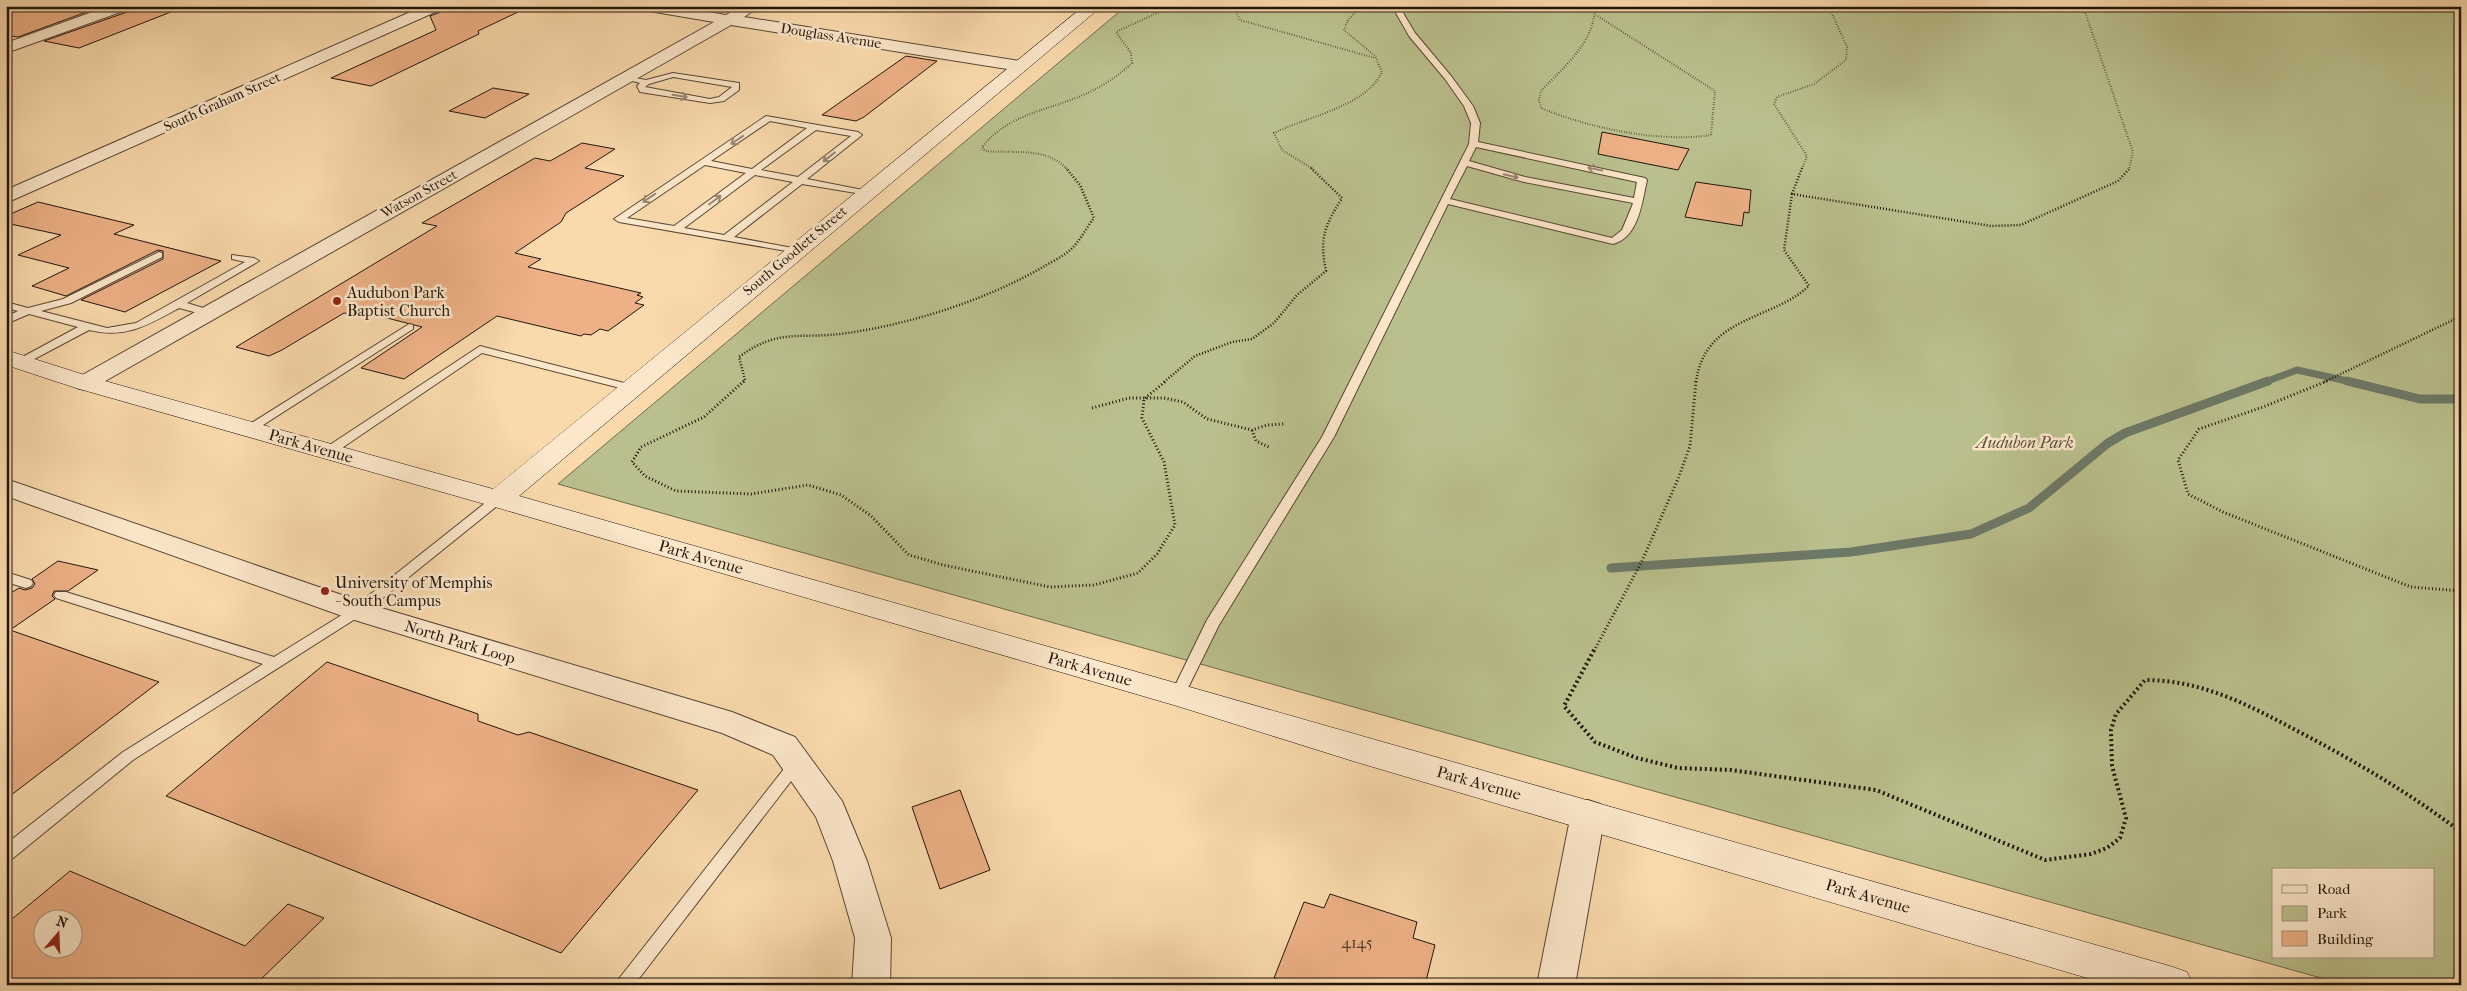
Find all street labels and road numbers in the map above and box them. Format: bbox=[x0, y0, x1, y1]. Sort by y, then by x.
street label: Douglass Avenue bbox=[779, 20, 883, 52]
street label: South Graham Street bbox=[161, 69, 283, 135]
street label: Watson Street bbox=[377, 166, 460, 222]
street label: South Goodlett Street bbox=[740, 203, 850, 299]
street label: Park Avenue bbox=[267, 425, 355, 467]
street label: Park Avenue bbox=[657, 536, 745, 578]
street label: North Park Loop bbox=[402, 616, 518, 668]
street label: Park Avenue bbox=[1046, 648, 1134, 690]
street label: Park Avenue bbox=[1435, 762, 1523, 804]
street label: Park Avenue bbox=[1824, 875, 1912, 917]

